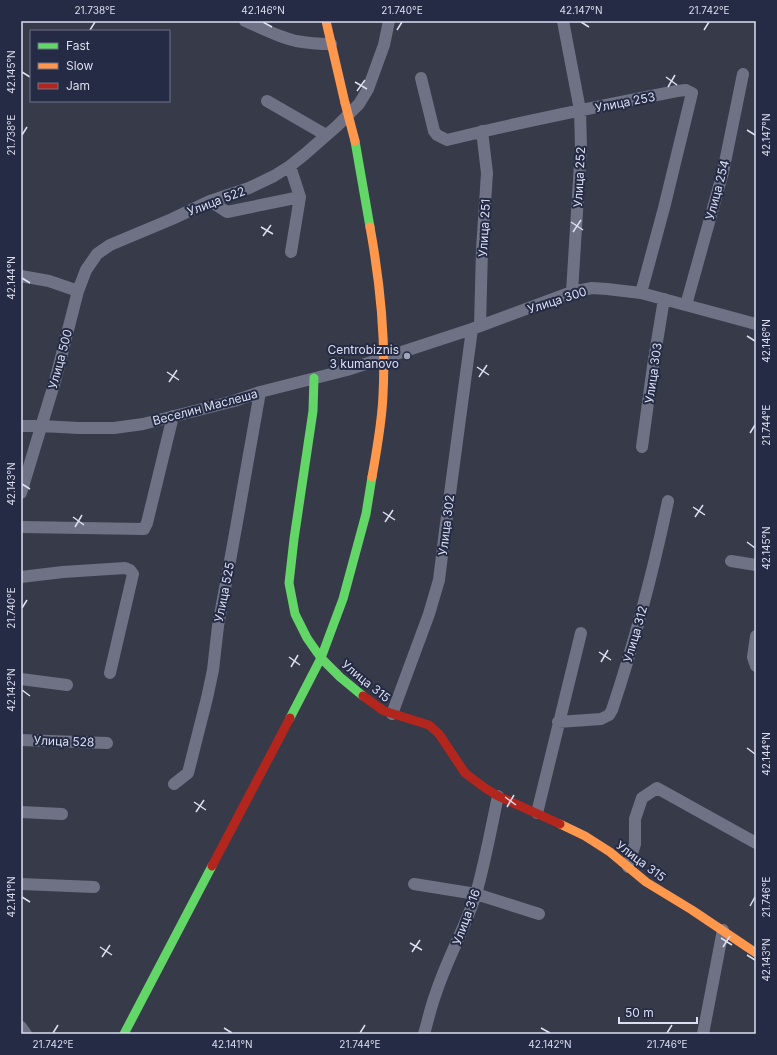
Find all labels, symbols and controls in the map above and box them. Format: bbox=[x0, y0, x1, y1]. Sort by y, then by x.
text: 21.738°E bbox=[74, 4, 116, 16]
text: 42.146°N bbox=[241, 4, 285, 16]
text: 21.740°E bbox=[381, 4, 423, 16]
text: 42.147°N bbox=[560, 4, 602, 16]
text: 21.742°E bbox=[688, 4, 730, 16]
legend bbox=[30, 30, 170, 102]
text: Fast bbox=[66, 38, 90, 53]
text: 42.145°N bbox=[5, 50, 17, 94]
text: Slow bbox=[66, 58, 94, 73]
text: Jam bbox=[66, 78, 90, 93]
street label: Улица 253 bbox=[594, 89, 656, 115]
text: 21.738°E bbox=[5, 114, 17, 156]
text: 42.147°N bbox=[760, 114, 772, 156]
street label: Улица 252 bbox=[570, 146, 588, 208]
street label: Улица 254 bbox=[702, 158, 732, 221]
street label: Улица 522 bbox=[185, 183, 247, 219]
street label: Улица 251 bbox=[475, 198, 493, 258]
text: 42.144°N bbox=[5, 256, 17, 300]
street label: Улица 300 bbox=[525, 283, 589, 317]
text: 42.146°N bbox=[760, 319, 772, 363]
street label: Улица 500 bbox=[45, 327, 75, 391]
place label: Centrobiznis 3 kumanovo bbox=[327, 342, 399, 371]
street label: Улица 303 bbox=[641, 342, 665, 404]
marker: Centrobiznis 3 kumanovo bbox=[402, 351, 412, 361]
street label: Веселин Маслеша bbox=[151, 386, 259, 428]
text: 21.744°E bbox=[760, 404, 772, 446]
text: 42.143°N bbox=[5, 462, 17, 506]
street label: Улица 302 bbox=[435, 494, 457, 556]
text: 42.145°N bbox=[760, 526, 772, 570]
street label: Улица 525 bbox=[211, 561, 237, 623]
text: 21.740°E bbox=[5, 587, 17, 629]
street label: Улица 312 bbox=[620, 604, 650, 664]
street label: Улица 315 bbox=[339, 657, 393, 705]
text: 42.142°N bbox=[5, 668, 17, 712]
street label: Улица 528 bbox=[33, 732, 95, 750]
text: 42.144°N bbox=[760, 732, 772, 776]
street label: Улица 315 bbox=[613, 837, 669, 885]
text: 42.141°N bbox=[5, 876, 17, 918]
text: 21.746°E bbox=[760, 876, 772, 918]
street label: Улица 316 bbox=[449, 887, 483, 947]
text: 42.143°N bbox=[760, 938, 772, 982]
scale bar bbox=[619, 999, 697, 1025]
text: 50 m bbox=[625, 1005, 654, 1020]
text: 21.742°E bbox=[32, 1038, 74, 1050]
text: 42.141°N bbox=[211, 1038, 253, 1050]
text: 21.744°E bbox=[339, 1038, 381, 1050]
text: 42.142°N bbox=[528, 1038, 572, 1050]
text: 21.746°E bbox=[646, 1038, 688, 1050]

